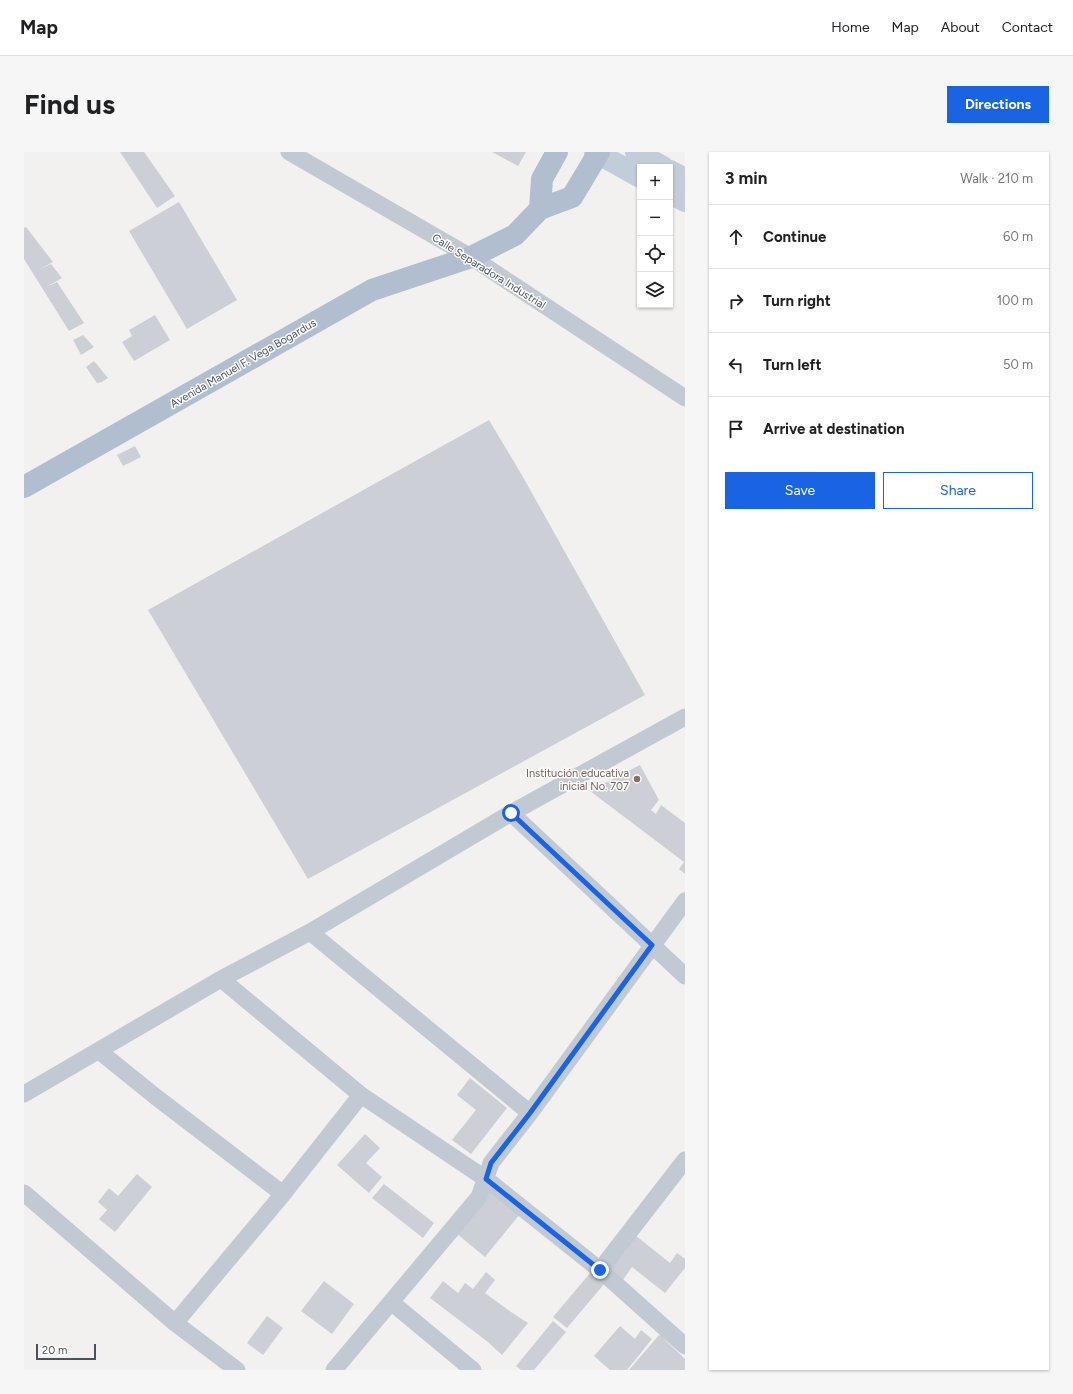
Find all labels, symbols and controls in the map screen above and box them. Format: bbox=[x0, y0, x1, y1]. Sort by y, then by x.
text: Map bbox=[20, 16, 58, 39]
text: Home bbox=[831, 19, 870, 36]
text: Map bbox=[892, 19, 919, 36]
text: About bbox=[941, 19, 980, 36]
text: Contact bbox=[1002, 19, 1053, 36]
button: Directions bbox=[947, 86, 1049, 123]
text: Find us bbox=[24, 87, 115, 121]
map controls bbox=[637, 164, 673, 308]
button: + bbox=[637, 164, 673, 200]
text: 3 min bbox=[725, 168, 767, 188]
text: Walk · 210 m bbox=[960, 171, 1033, 186]
button: − bbox=[637, 200, 673, 236]
icon: ahead bbox=[725, 226, 747, 248]
text: Continue bbox=[763, 228, 826, 246]
text: 60 m bbox=[1003, 229, 1033, 244]
street label: Calle Separadora Industrial bbox=[430, 231, 548, 312]
button: locate bbox=[637, 236, 673, 272]
button: layers bbox=[637, 272, 673, 308]
icon: right bbox=[725, 290, 747, 312]
text: Turn right bbox=[763, 292, 831, 310]
text: 100 m bbox=[997, 293, 1033, 308]
street label: Avenida Manuel F. Vega Bogardus bbox=[168, 316, 318, 411]
icon: left bbox=[725, 354, 747, 376]
text: Turn left bbox=[763, 356, 821, 374]
text: 50 m bbox=[1003, 357, 1033, 372]
icon: arrive bbox=[725, 418, 747, 440]
text: Arrive at destination bbox=[763, 420, 904, 438]
button: Save bbox=[725, 472, 875, 509]
button: Share bbox=[883, 472, 1033, 509]
place label: Institución educativa inicial No. 707 bbox=[526, 767, 629, 793]
marker: Institución educativa inicial No. 707 bbox=[632, 774, 642, 784]
route start bbox=[502, 804, 520, 822]
route end bbox=[591, 1261, 609, 1279]
scale bar bbox=[36, 1342, 96, 1361]
text: 20 m bbox=[42, 1344, 67, 1357]

